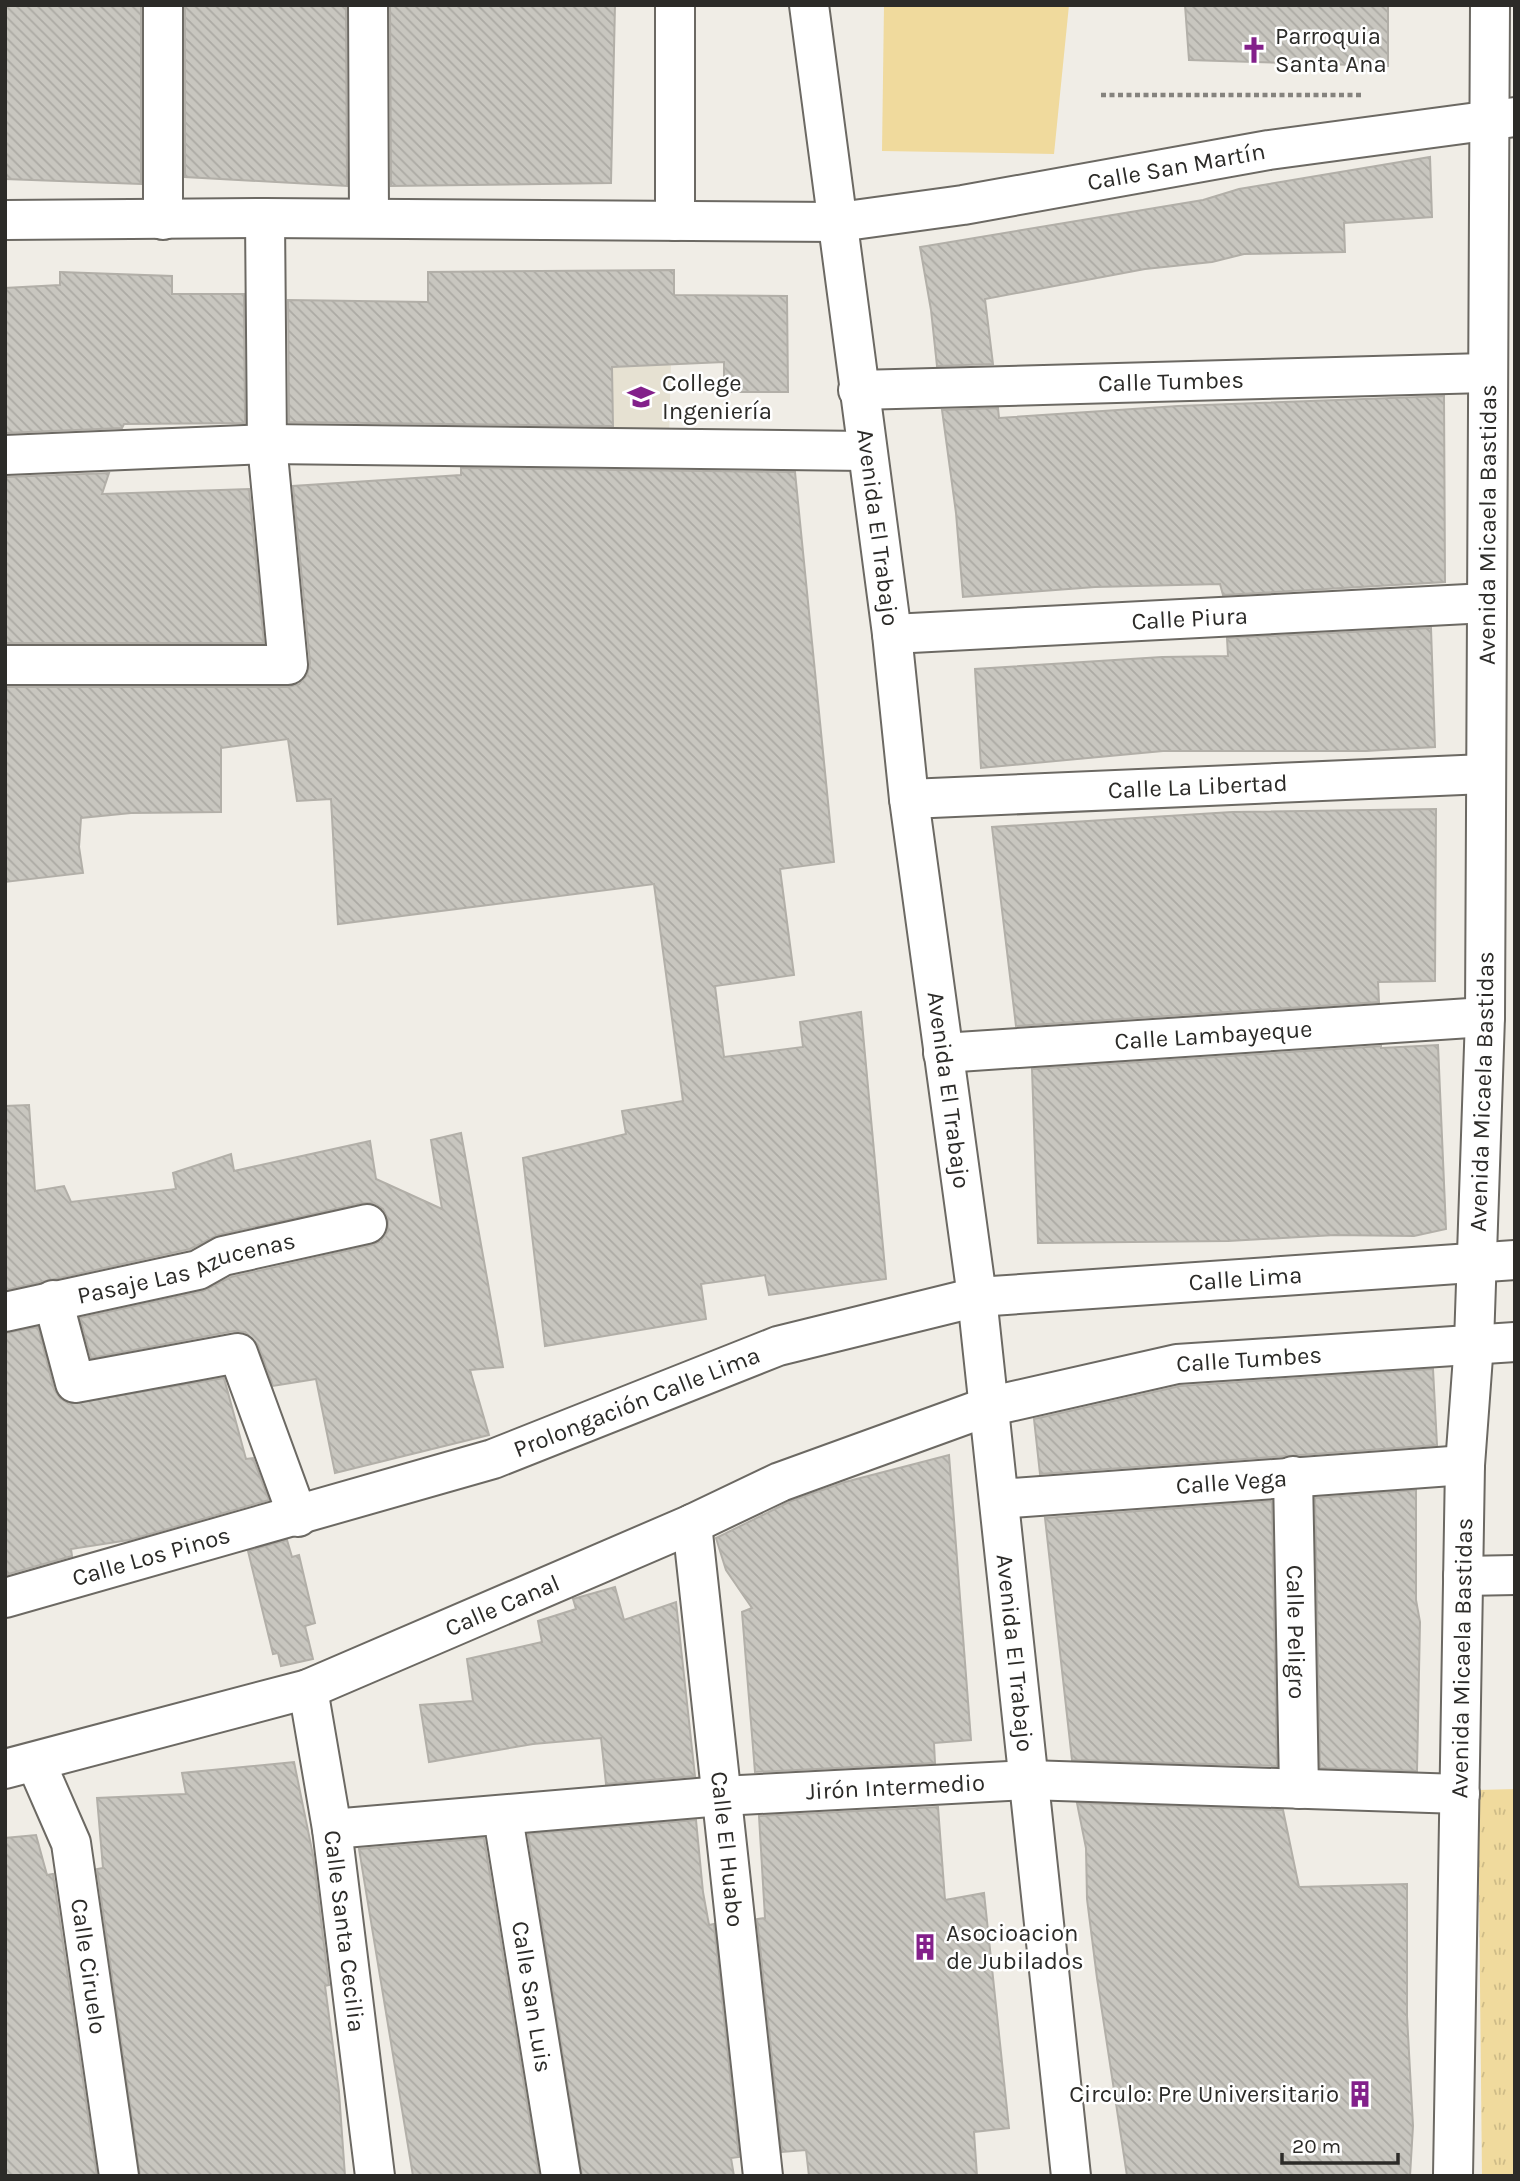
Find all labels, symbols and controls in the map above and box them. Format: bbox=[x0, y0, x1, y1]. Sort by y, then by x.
place label: Parroquia Santa Ana bbox=[1275, 22, 1387, 78]
church icon: Parroquia Santa Ana bbox=[1239, 35, 1269, 65]
street label: Calle San Martín bbox=[1085, 137, 1268, 196]
street label: Calle Tumbes bbox=[1098, 366, 1244, 398]
place label: College Ingeniería bbox=[662, 369, 772, 425]
school or university icon: College Ingeniería bbox=[626, 382, 656, 412]
street label: Avenida Micaela Bastidas bbox=[1473, 384, 1502, 665]
street label: Avenida El Trabajo bbox=[851, 427, 905, 628]
street label: Calle Piura bbox=[1131, 601, 1248, 636]
street label: Calle La Libertad bbox=[1107, 769, 1288, 804]
street label: Avenida Micaela Bastidas bbox=[1464, 951, 1499, 1232]
street label: Avenida El Trabajo bbox=[921, 990, 976, 1190]
street label: Calle Lambayeque bbox=[1114, 1015, 1313, 1056]
street label: Pasaje Las Azucenas bbox=[75, 1226, 298, 1310]
street label: Calle Lima bbox=[1188, 1261, 1303, 1296]
street label: Prolongación Calle Lima bbox=[509, 1341, 764, 1463]
street label: Calle Tumbes bbox=[1175, 1341, 1323, 1378]
street label: Calle Vega bbox=[1175, 1464, 1288, 1500]
street label: Avenida Micaela Bastidas bbox=[1445, 1518, 1478, 1799]
street label: Calle Los Pinos bbox=[69, 1521, 233, 1592]
street label: Avenida El Trabajo bbox=[991, 1553, 1040, 1753]
street label: Calle Peligro bbox=[1281, 1565, 1311, 1699]
street label: Calle Canal bbox=[441, 1569, 564, 1642]
street label: Jirón Intermedio bbox=[805, 1768, 986, 1806]
street label: Calle El Huabo bbox=[705, 1770, 750, 1928]
street label: Calle Santa Cecilia bbox=[318, 1829, 371, 2034]
street label: Calle Ciruelo bbox=[65, 1897, 112, 2036]
street label: Calle San Luis bbox=[506, 1919, 558, 2074]
place label: Asocioacion de Jubilados bbox=[946, 1919, 1084, 1975]
building icon: Asocioacion de Jubilados bbox=[910, 1932, 940, 1962]
building icon: Circulo: Pre Universitario bbox=[1345, 2079, 1375, 2109]
place label: Circulo: Pre Universitario bbox=[1069, 2080, 1339, 2108]
scale bar bbox=[1282, 2122, 1398, 2166]
text: 20 m bbox=[1292, 2134, 1341, 2158]

